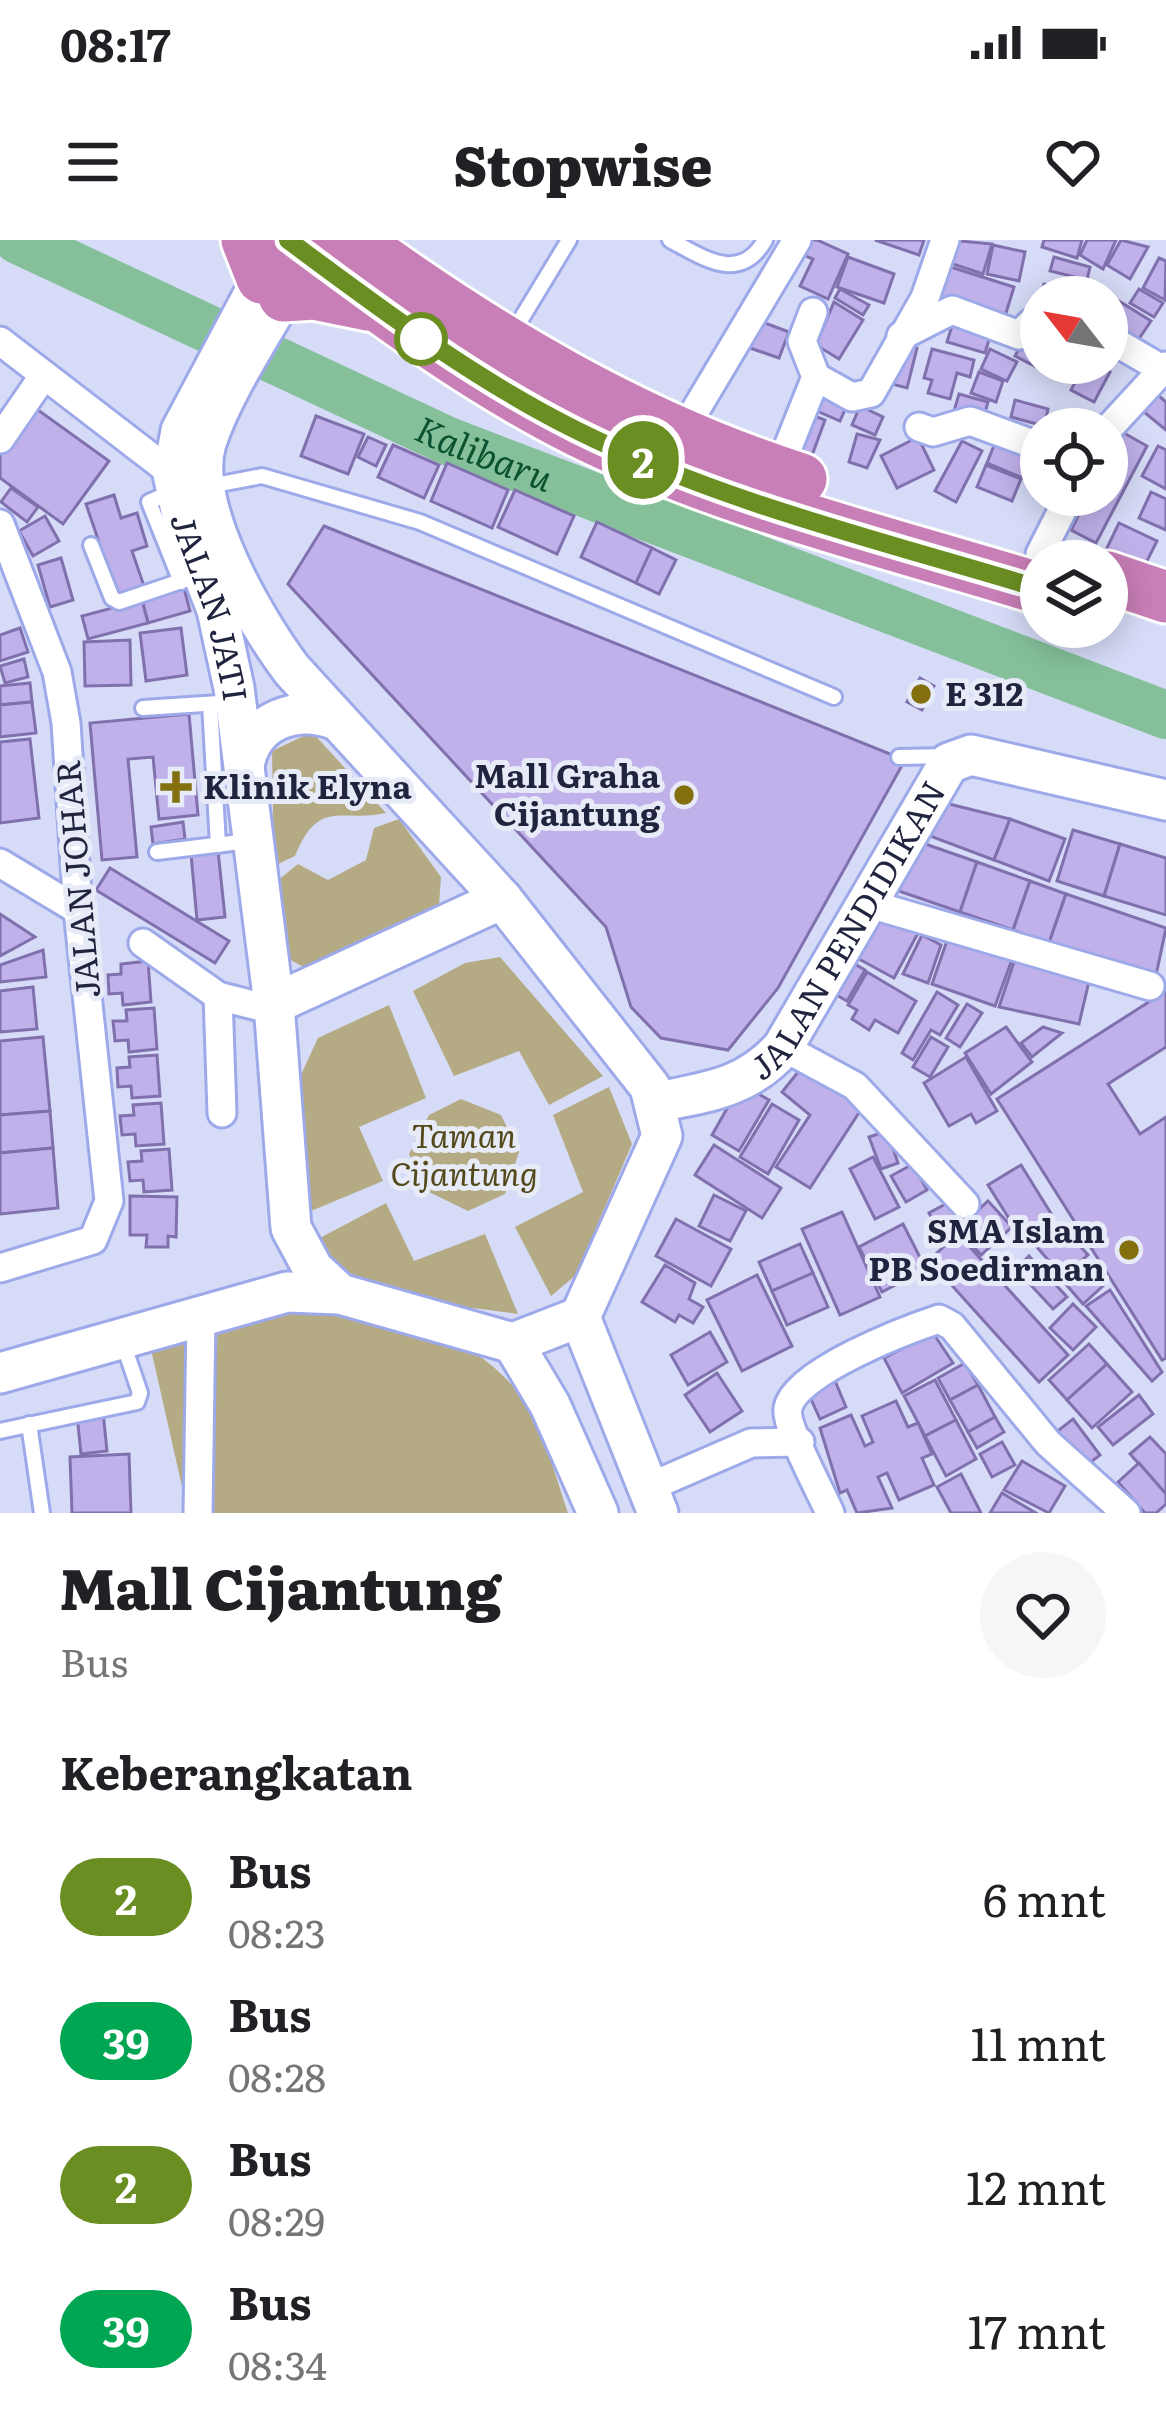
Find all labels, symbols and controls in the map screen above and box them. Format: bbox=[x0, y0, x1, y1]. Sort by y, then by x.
text: 08:17 bbox=[60, 9, 171, 76]
text: Stopwise bbox=[454, 122, 712, 203]
icon: menu bbox=[60, 129, 126, 195]
icon: heart bbox=[1040, 129, 1106, 195]
north arrow bbox=[1020, 276, 1128, 384]
map controls bbox=[1020, 276, 1128, 648]
unlabelled marker bbox=[396, 314, 446, 364]
water label: Kalibaru bbox=[408, 401, 562, 503]
button: locate bbox=[1020, 408, 1128, 516]
line badge: 2 bbox=[604, 421, 682, 499]
text: 2 bbox=[632, 429, 654, 491]
street label: JALAN JATI bbox=[160, 509, 262, 704]
button: layers bbox=[1020, 540, 1128, 648]
place label: E 312 bbox=[945, 667, 1023, 716]
marker: E 312 bbox=[908, 681, 934, 707]
place label: Mall Graha Cijantung bbox=[474, 749, 661, 836]
street label: JALAN JOHAR bbox=[41, 758, 110, 1000]
place label: Klinik Elyna bbox=[203, 760, 413, 809]
marker: Klinik Elyna bbox=[160, 771, 192, 803]
street label: JALAN PENDIDIKAN bbox=[739, 771, 956, 1090]
marker: Mall Graha Cijantung bbox=[671, 782, 697, 808]
park label: Taman Cijantung bbox=[390, 1109, 538, 1196]
place label: SMA Islam PB Soedirman bbox=[868, 1204, 1105, 1291]
marker: SMA Islam PB Soedirman bbox=[1116, 1237, 1142, 1263]
text: Mall Cijantung bbox=[60, 1543, 501, 1628]
button: heart bbox=[980, 1552, 1106, 1678]
text: Bus bbox=[60, 1631, 128, 1689]
text: Keberangkatan bbox=[60, 1737, 413, 1804]
text: Bus bbox=[228, 1835, 312, 1902]
text: 6 mnt bbox=[983, 1864, 1106, 1931]
text: 2 bbox=[115, 1866, 137, 1928]
text: 08:23 bbox=[228, 1902, 326, 1960]
text: Bus bbox=[228, 1979, 312, 2046]
text: 11 mnt bbox=[971, 2008, 1106, 2075]
text: 39 bbox=[102, 2010, 150, 2072]
text: 08:28 bbox=[228, 2046, 326, 2104]
text: Bus bbox=[228, 2123, 312, 2190]
text: 12 mnt bbox=[966, 2152, 1106, 2219]
text: 2 bbox=[115, 2154, 137, 2216]
text: 08:29 bbox=[228, 2190, 325, 2248]
text: Bus bbox=[228, 2267, 312, 2334]
text: 17 mnt bbox=[967, 2296, 1106, 2363]
text: 39 bbox=[102, 2298, 150, 2360]
text: 08:34 bbox=[228, 2334, 327, 2392]

